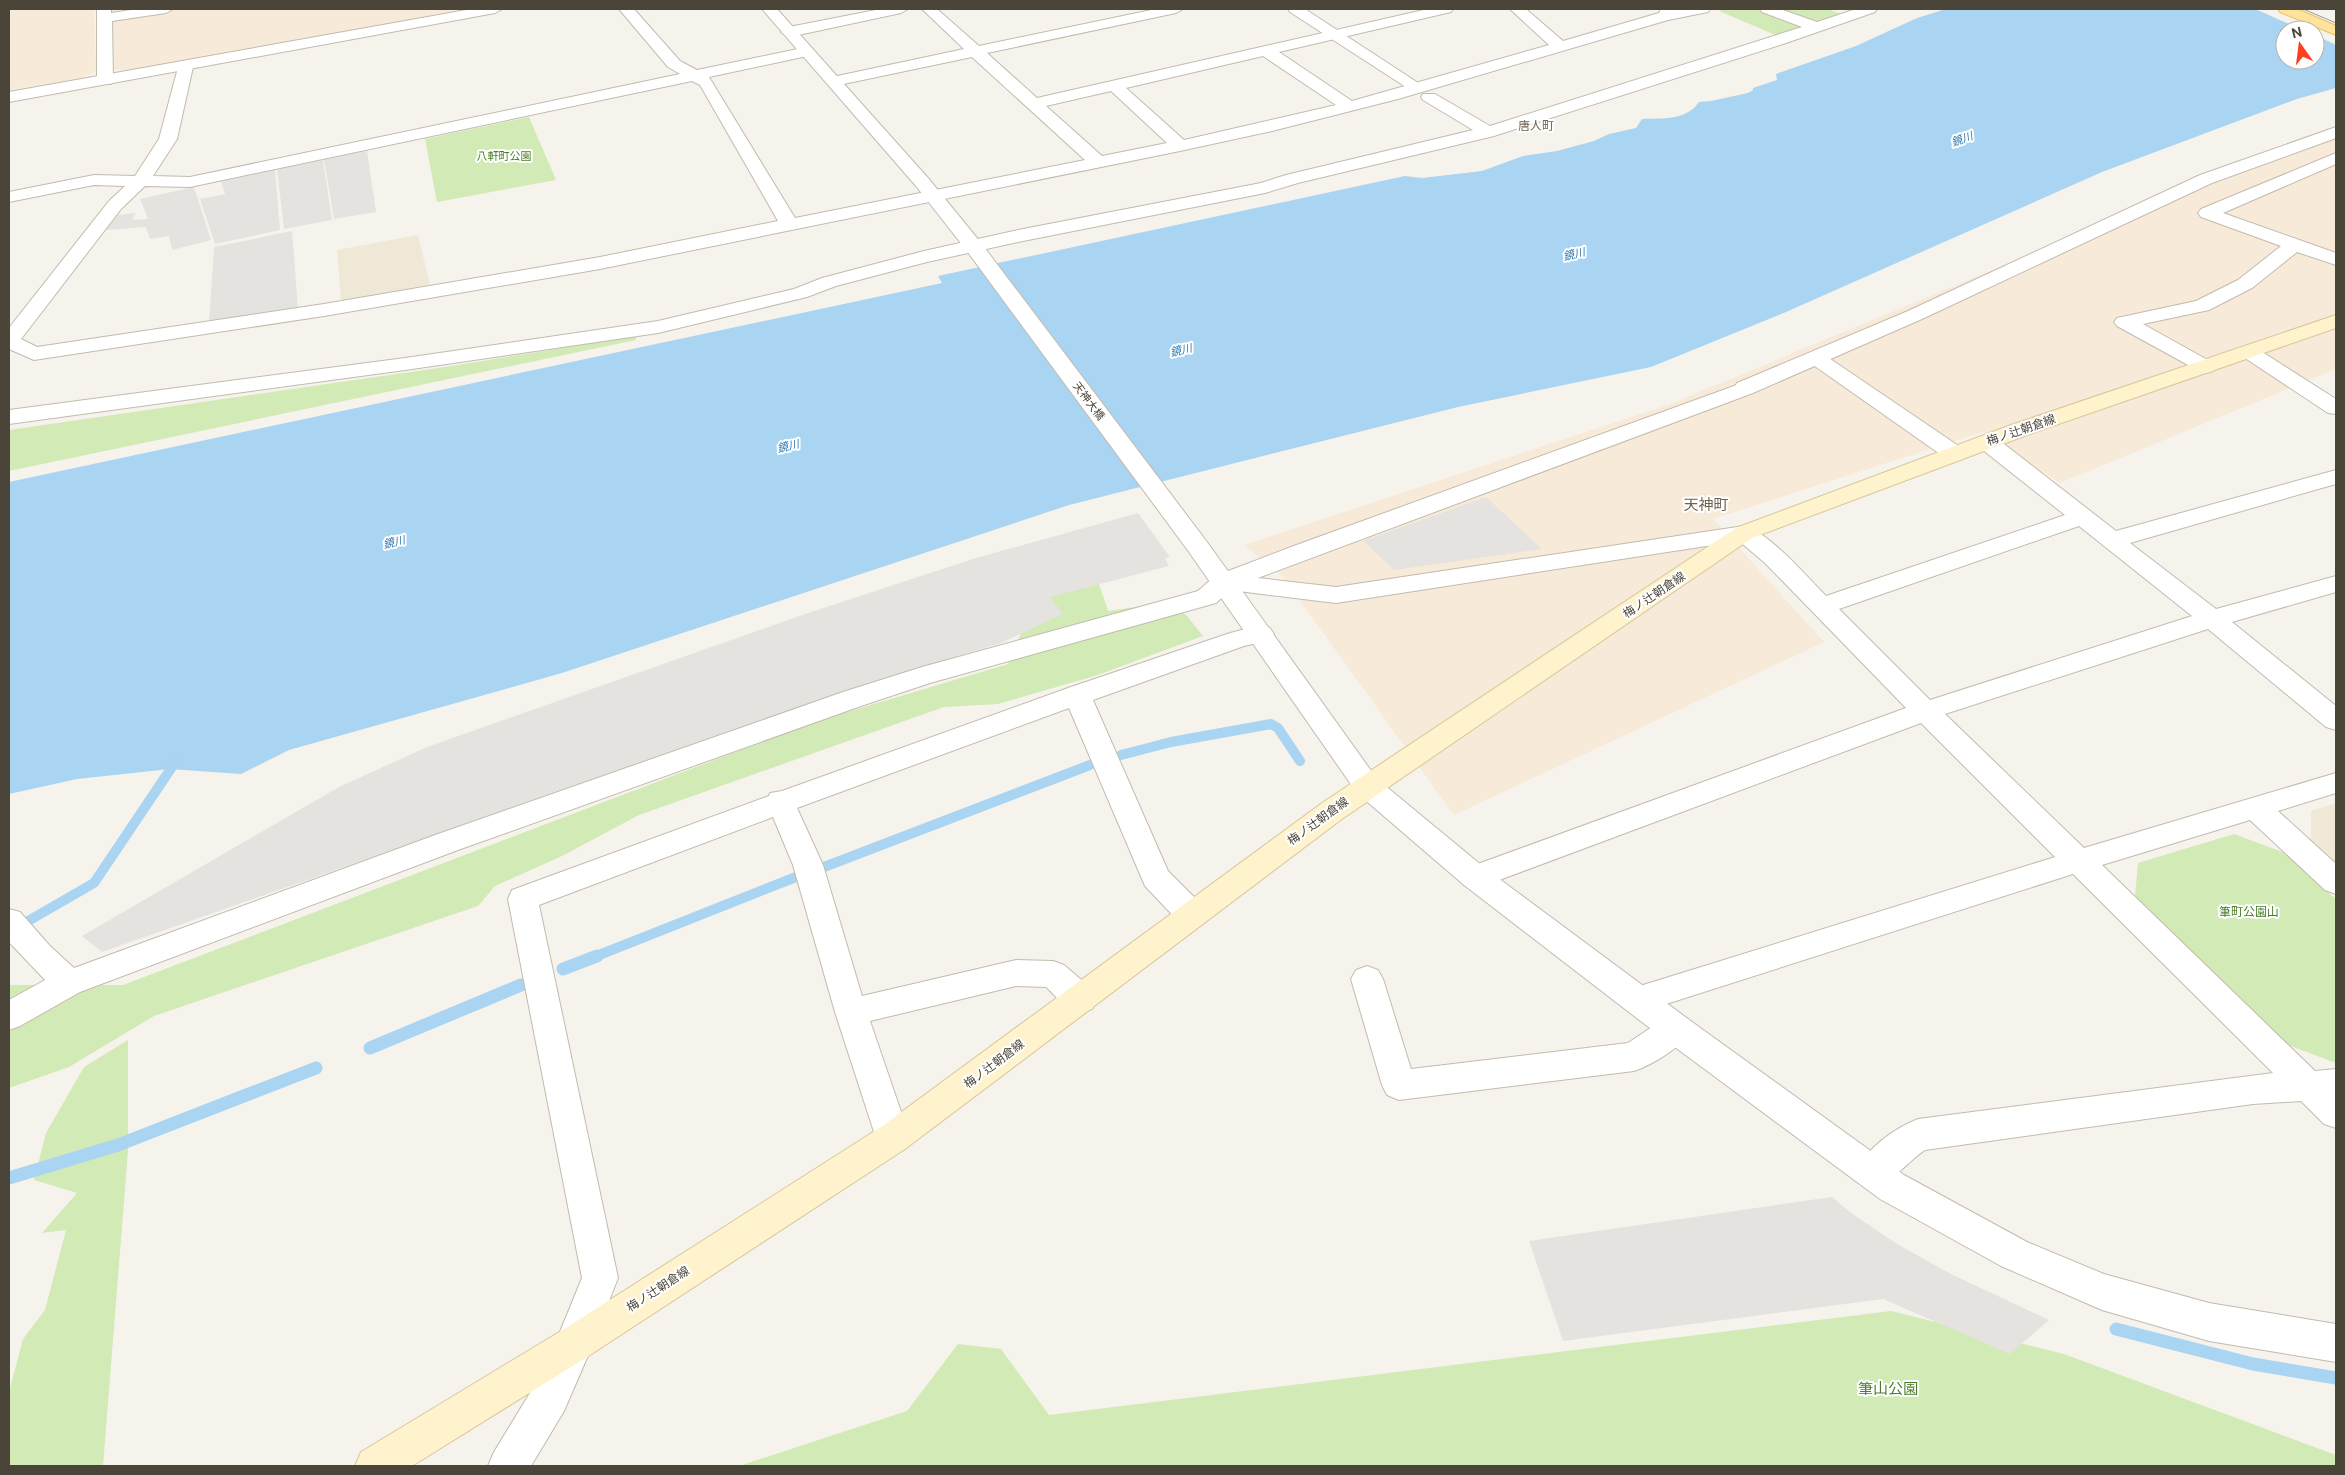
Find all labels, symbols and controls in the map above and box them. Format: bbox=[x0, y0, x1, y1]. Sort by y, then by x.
north arrow bbox=[2275, 20, 2325, 70]
text: N bbox=[2290, 22, 2304, 42]
district label: 唐人町 bbox=[1518, 118, 1554, 134]
water label: 鏡川 bbox=[1949, 128, 1976, 149]
park label: 八軒町公園 bbox=[477, 149, 532, 163]
water label: 鏡川 bbox=[1562, 244, 1587, 263]
water label: 鏡川 bbox=[1169, 340, 1194, 359]
street label: 天神大橋 bbox=[1070, 379, 1108, 423]
street label: 梅ノ辻朝倉線 bbox=[1984, 411, 2058, 449]
water label: 鏡川 bbox=[776, 436, 801, 455]
district label: 天神町 bbox=[1683, 495, 1729, 515]
water label: 鏡川 bbox=[382, 532, 407, 551]
street label: 梅ノ辻朝倉線 bbox=[1620, 568, 1688, 622]
street label: 梅ノ辻朝倉線 bbox=[1284, 793, 1352, 849]
park label: 筆町公園山 bbox=[2219, 904, 2279, 920]
street label: 梅ノ辻朝倉線 bbox=[960, 1036, 1028, 1092]
street label: 梅ノ辻朝倉線 bbox=[623, 1263, 693, 1315]
park label: 筆山公園 bbox=[1858, 1379, 1918, 1399]

